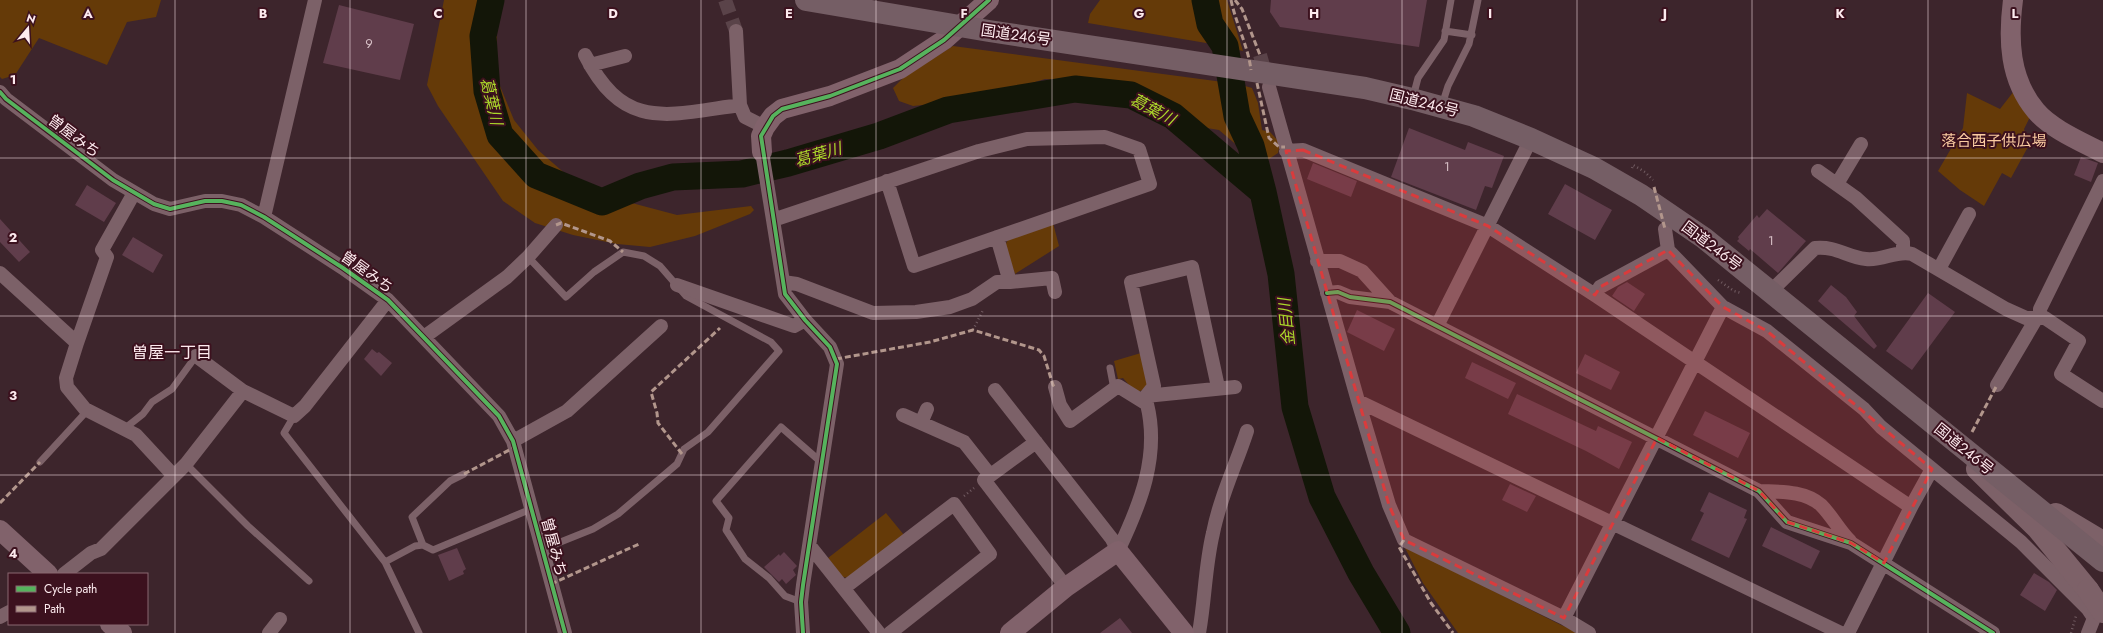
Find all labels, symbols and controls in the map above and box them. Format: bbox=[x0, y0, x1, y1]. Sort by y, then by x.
text: A bbox=[82, 4, 93, 23]
text: B bbox=[259, 4, 268, 23]
text: C bbox=[433, 4, 443, 23]
text: D bbox=[608, 4, 618, 23]
text: E bbox=[785, 4, 793, 23]
text: F bbox=[960, 4, 968, 23]
text: G bbox=[1134, 4, 1145, 23]
text: H bbox=[1309, 4, 1319, 23]
text: I bbox=[1488, 4, 1492, 23]
text: J bbox=[1660, 4, 1667, 23]
text: K bbox=[1835, 4, 1845, 23]
text: L bbox=[2012, 4, 2019, 23]
north arrow bbox=[8, 8, 48, 48]
text: N bbox=[24, 10, 38, 27]
street label: 国道246号 bbox=[979, 19, 1053, 51]
house number: 9 bbox=[365, 34, 373, 53]
text: 1 bbox=[10, 70, 16, 89]
water label: 葛葉川 bbox=[475, 75, 509, 129]
street label: 国道246号 bbox=[1387, 84, 1461, 122]
water label: 葛葉川 bbox=[1126, 88, 1181, 132]
street label: 曽屋みち bbox=[43, 109, 105, 163]
park label: 落合西子供広場 bbox=[1941, 130, 2047, 152]
water label: 葛葉川 bbox=[792, 136, 846, 172]
house number: 1 bbox=[1444, 157, 1450, 176]
street label: 国道246号 bbox=[1677, 216, 1747, 276]
text: 2 bbox=[9, 228, 17, 247]
house number: 1 bbox=[1768, 231, 1774, 250]
street label: 曽屋みち bbox=[336, 245, 398, 299]
water label: 金目川 bbox=[1272, 295, 1300, 347]
district label: 曽屋一丁目 bbox=[132, 341, 212, 364]
text: 3 bbox=[9, 386, 17, 405]
street label: 国道246号 bbox=[1930, 418, 1998, 480]
street label: 曽屋みち bbox=[536, 515, 572, 579]
text: 4 bbox=[8, 544, 18, 563]
legend bbox=[8, 573, 148, 625]
text: Cycle path bbox=[44, 580, 97, 598]
text: Path bbox=[44, 600, 65, 618]

